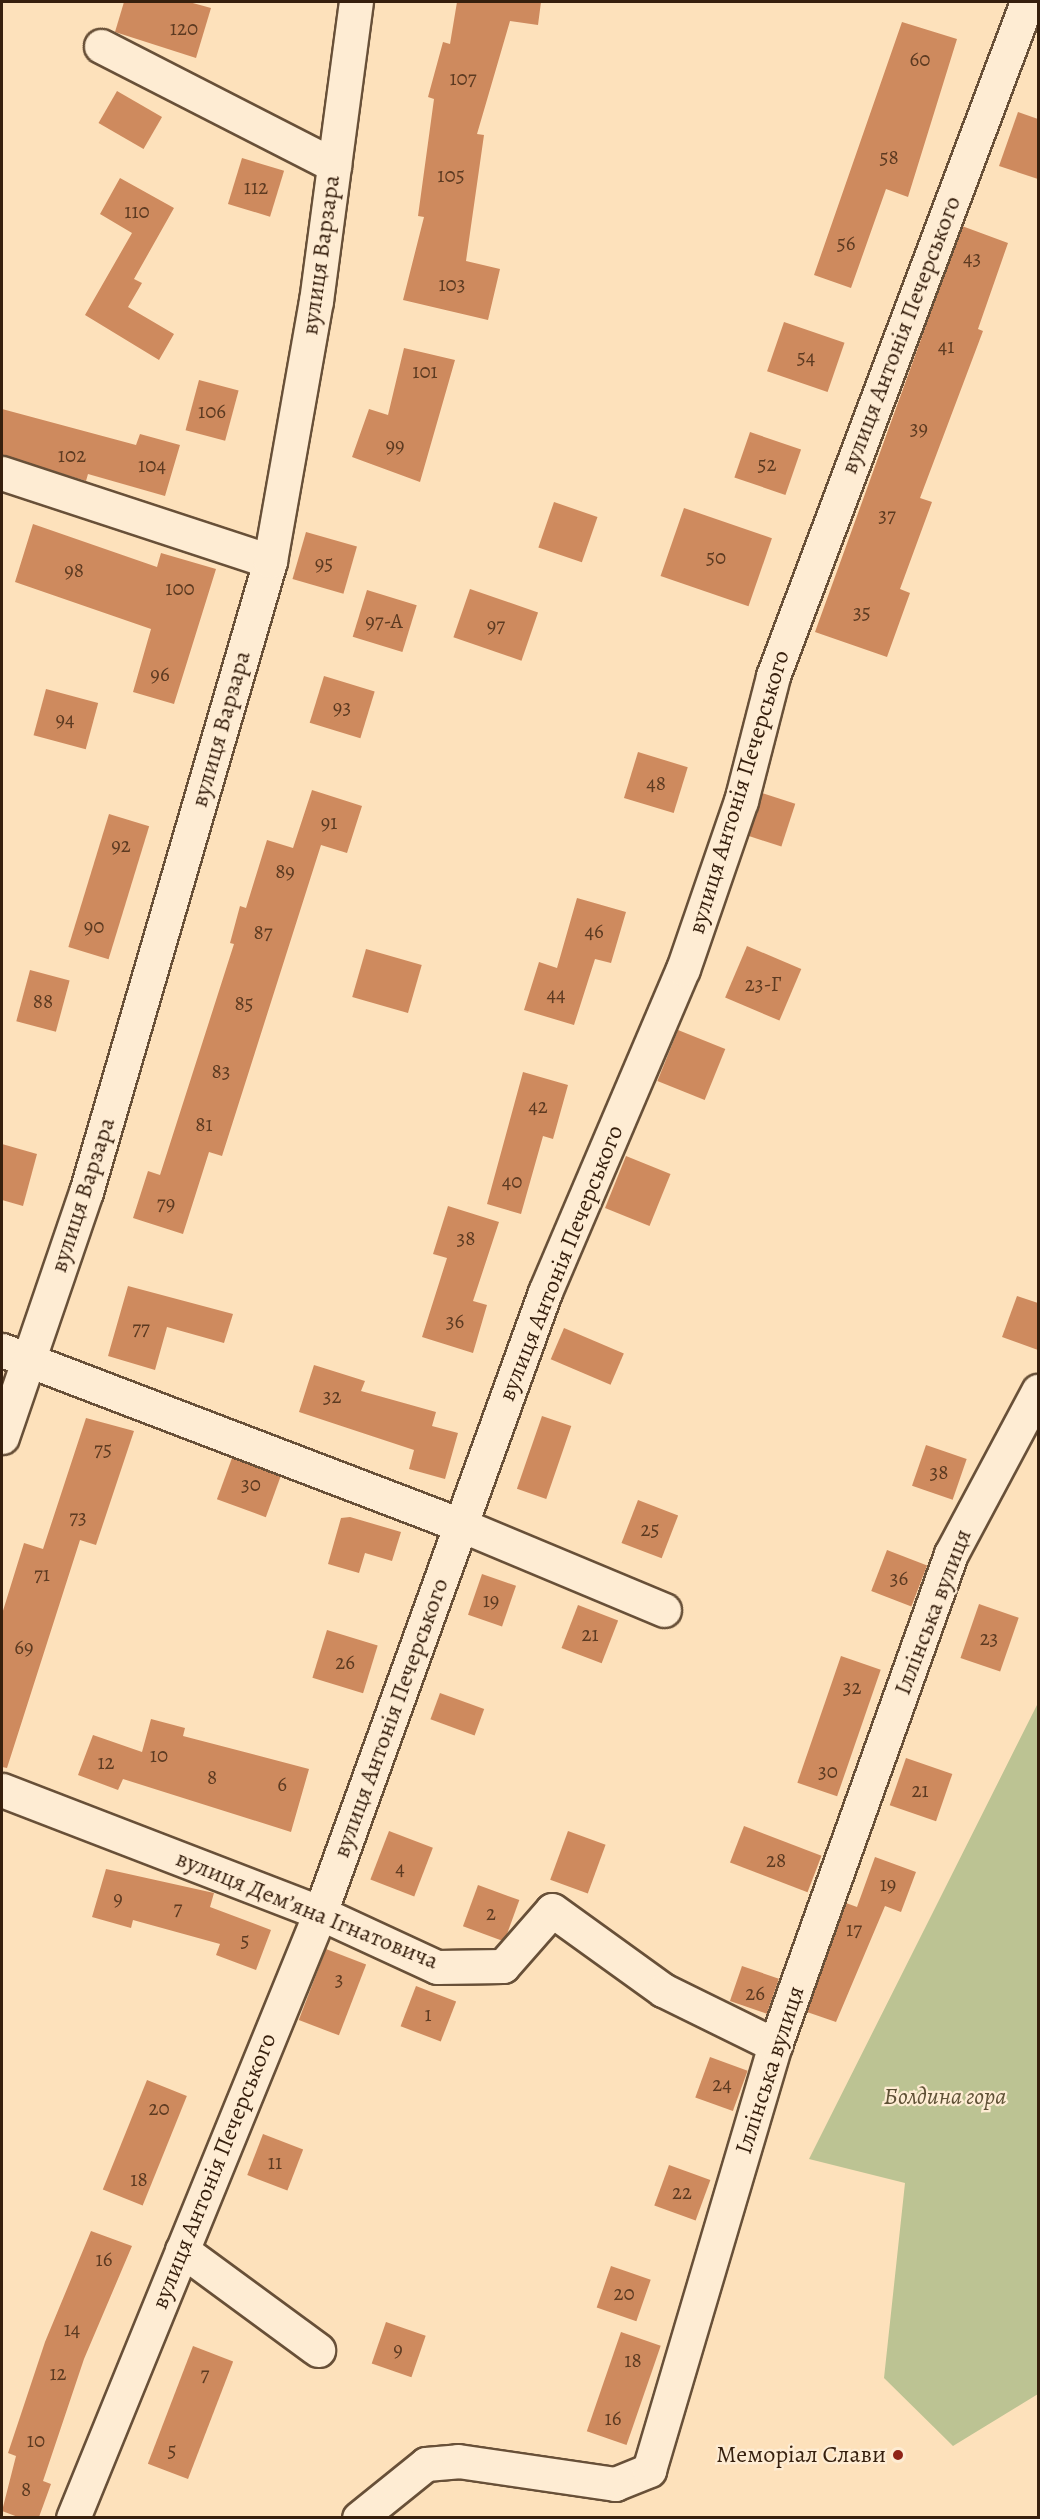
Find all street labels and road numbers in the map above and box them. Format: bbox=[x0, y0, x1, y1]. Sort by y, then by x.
street label: вулиця Варзара bbox=[296, 173, 346, 337]
street label: вулиця Антонія Печерського bbox=[835, 192, 967, 478]
street label: вулиця Антонія Печерського bbox=[682, 647, 796, 937]
street label: вулиця Варзара bbox=[185, 648, 257, 810]
street label: вулиця Варзара bbox=[44, 1114, 122, 1276]
street label: вулиця Антонія Печерського bbox=[492, 1121, 630, 1405]
street label: Іллінська вулиця bbox=[888, 1525, 978, 1699]
street label: вулиця Антонія Печерського bbox=[327, 1574, 455, 1862]
street label: вулиця Демʼяна Ігнатовича bbox=[172, 1844, 442, 1976]
street label: Іллінська вулиця bbox=[729, 1982, 811, 2158]
street label: вулиця Антонія Печерського bbox=[145, 2029, 283, 2313]

